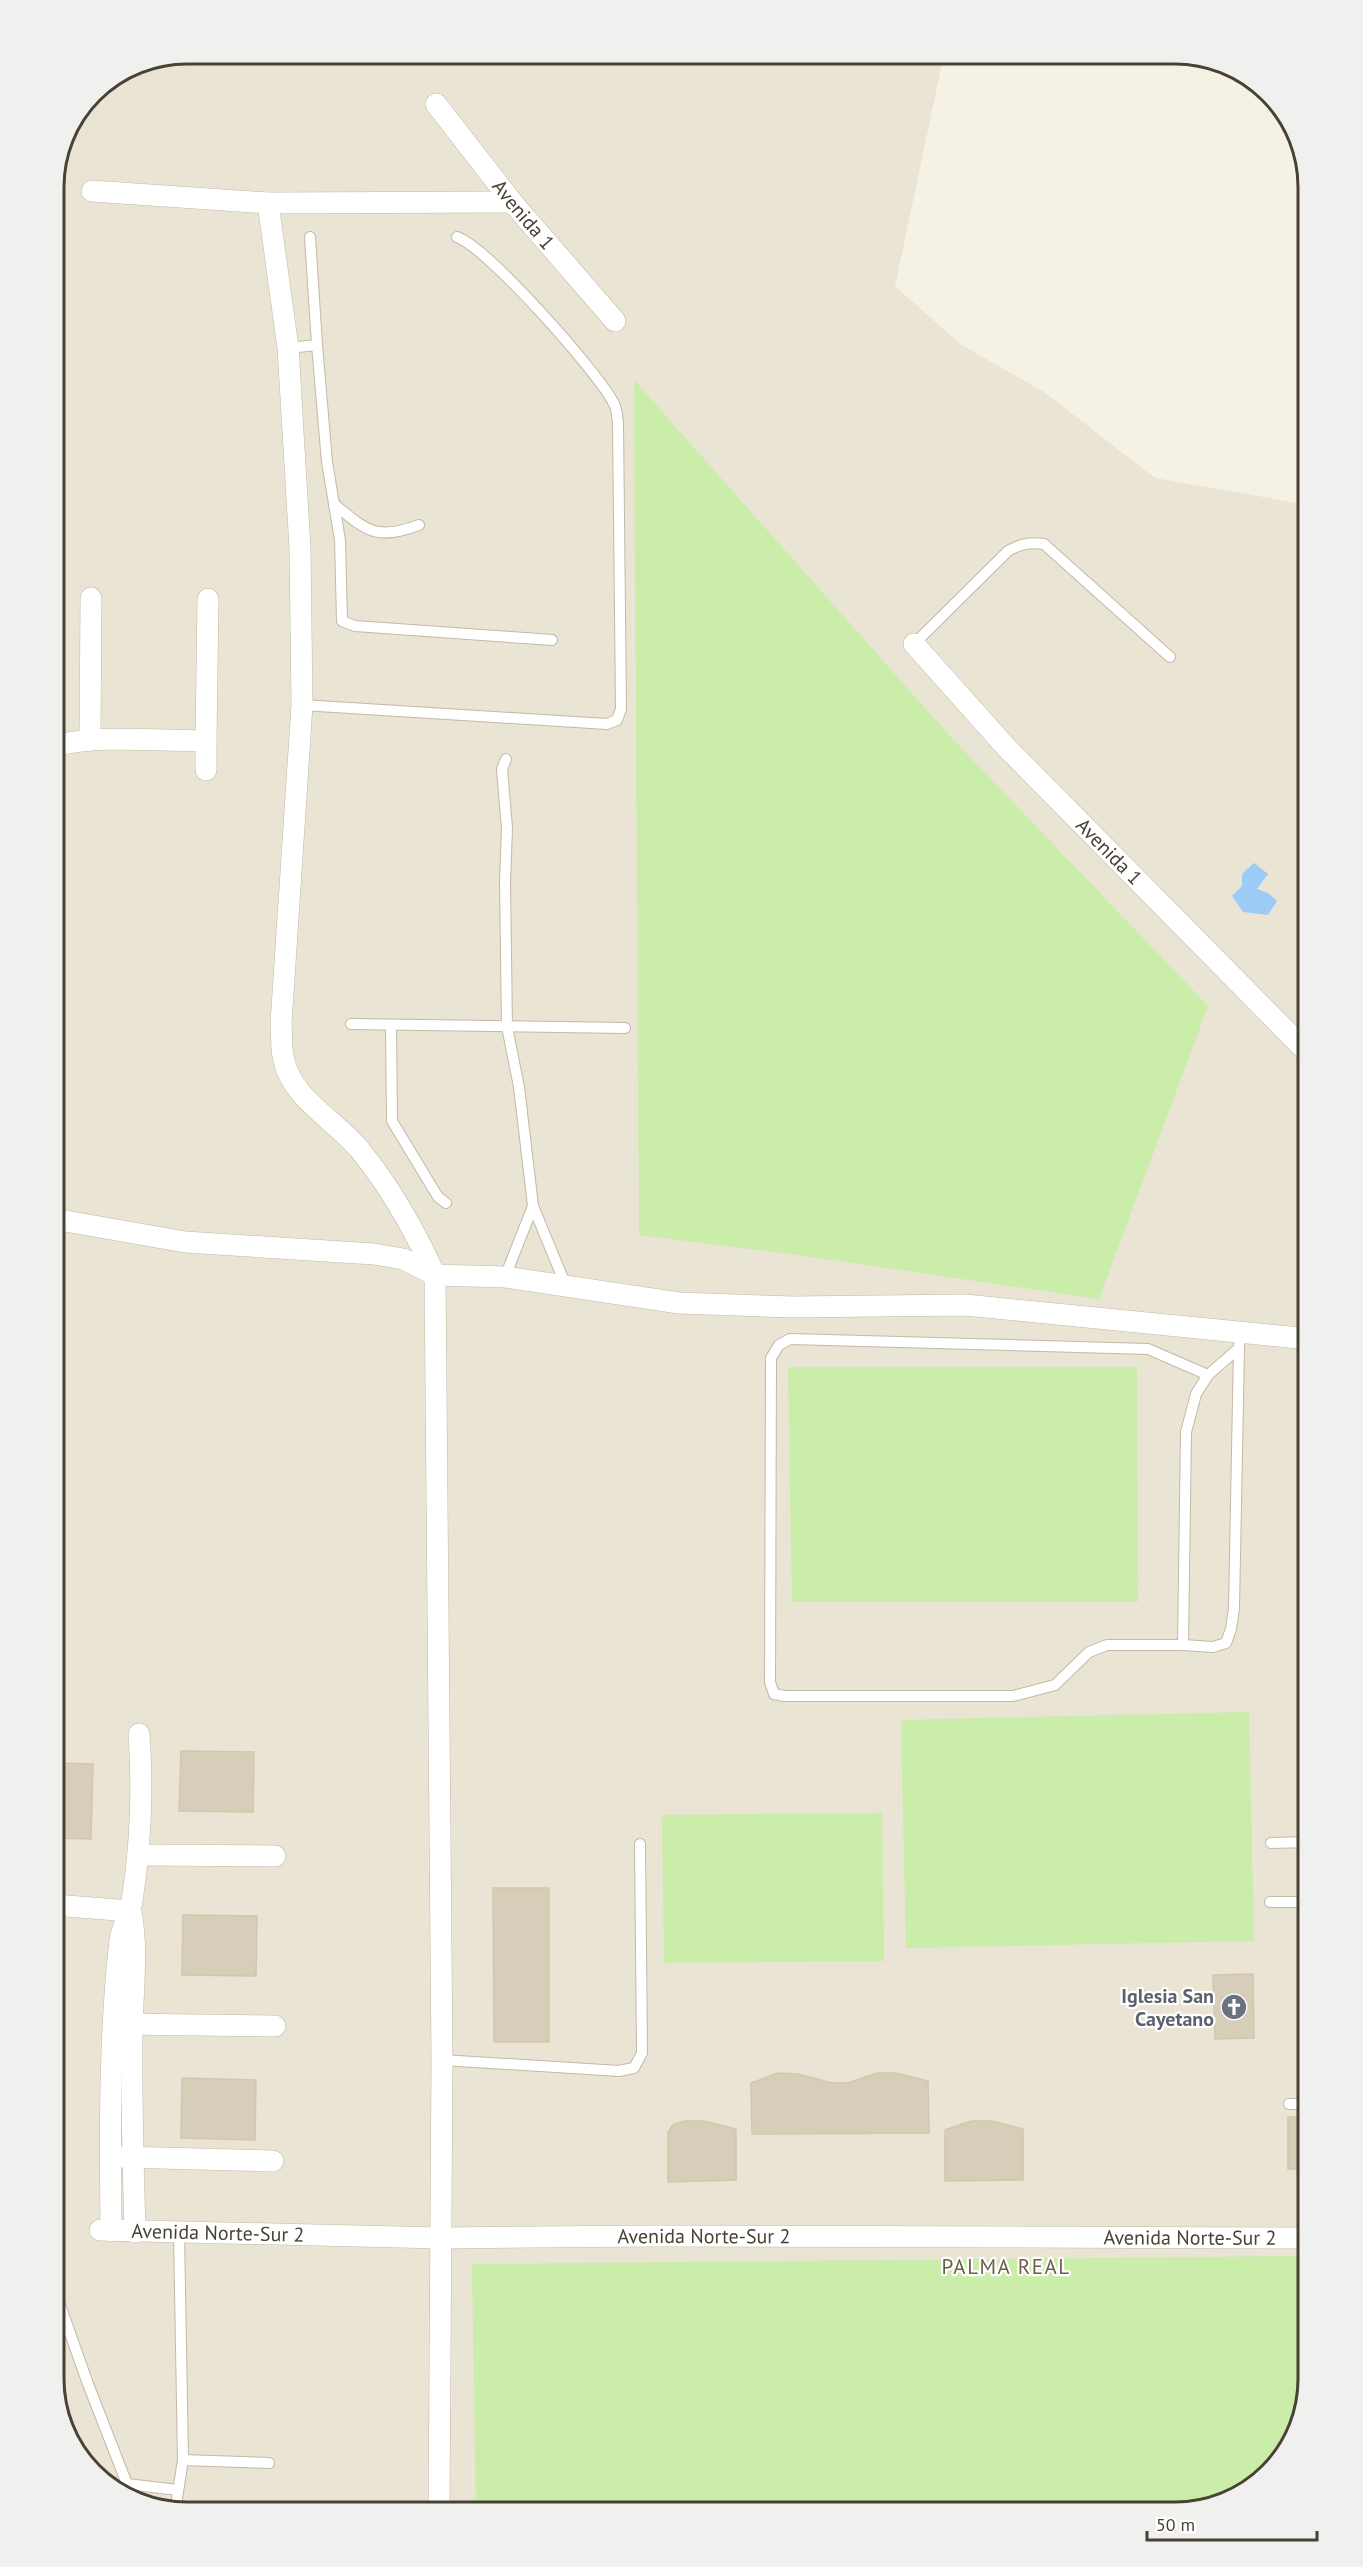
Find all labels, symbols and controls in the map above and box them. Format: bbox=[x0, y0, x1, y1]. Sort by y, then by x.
street label: Avenida 1 bbox=[486, 174, 560, 255]
street label: Avenida 1 bbox=[1070, 813, 1148, 891]
place label: Iglesia San Cayetano bbox=[1121, 1983, 1214, 2032]
church icon: Iglesia San Cayetano bbox=[1219, 1992, 1249, 2022]
street label: Avenida Norte-Sur 2 bbox=[131, 2218, 305, 2248]
street label: Avenida Norte-Sur 2 bbox=[617, 2223, 790, 2249]
street label: Avenida Norte-Sur 2 bbox=[1103, 2224, 1276, 2251]
district label: PALMA REAL bbox=[941, 2253, 1071, 2280]
scale bar bbox=[1147, 2504, 1316, 2542]
text: 50 m bbox=[1156, 2513, 1195, 2536]

